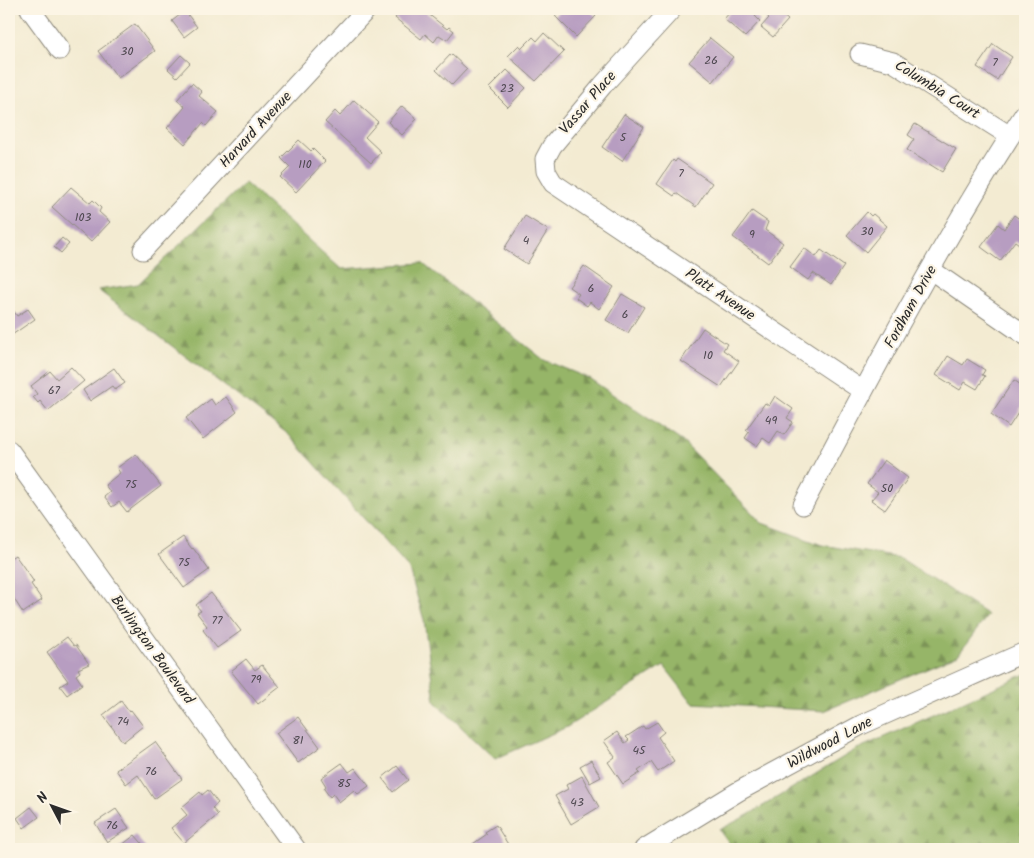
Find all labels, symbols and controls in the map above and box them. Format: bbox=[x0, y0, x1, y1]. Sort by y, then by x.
house number: 30 bbox=[121, 42, 133, 61]
house number: 26 bbox=[704, 51, 718, 70]
house number: 7 bbox=[992, 53, 998, 72]
street label: Columbia Court bbox=[890, 54, 985, 126]
street label: Vassar Place bbox=[553, 65, 623, 140]
house number: 23 bbox=[500, 79, 514, 98]
street label: Harvard Avenue bbox=[214, 86, 298, 174]
house number: 5 bbox=[620, 128, 628, 147]
house number: 110 bbox=[298, 155, 312, 174]
house number: 7 bbox=[678, 164, 684, 183]
house number: 103 bbox=[75, 208, 91, 227]
house number: 30 bbox=[861, 222, 873, 241]
house number: 9 bbox=[749, 225, 755, 244]
house number: 4 bbox=[523, 231, 530, 250]
street label: Fordham Drive bbox=[878, 261, 944, 353]
street label: Platt Avenue bbox=[680, 263, 760, 328]
house number: 6 bbox=[588, 279, 594, 298]
house number: 6 bbox=[622, 305, 628, 324]
house number: 10 bbox=[703, 346, 713, 365]
house number: 67 bbox=[48, 381, 61, 400]
house number: 49 bbox=[765, 411, 777, 430]
house number: 75 bbox=[125, 475, 139, 494]
house number: 50 bbox=[881, 479, 893, 498]
house number: 75 bbox=[178, 553, 192, 572]
street label: Burlington Boulevard bbox=[104, 590, 200, 710]
house number: 77 bbox=[211, 611, 223, 630]
house number: 79 bbox=[250, 670, 262, 689]
street label: Wildwood Lane bbox=[783, 710, 877, 776]
house number: 74 bbox=[117, 712, 129, 731]
house number: 81 bbox=[293, 731, 304, 750]
house number: 45 bbox=[632, 741, 647, 760]
house number: 76 bbox=[145, 762, 157, 781]
house number: 85 bbox=[337, 774, 352, 793]
north arrow bbox=[28, 780, 78, 830]
text: N bbox=[32, 787, 54, 809]
house number: 43 bbox=[570, 793, 584, 812]
house number: 76 bbox=[106, 816, 118, 835]

